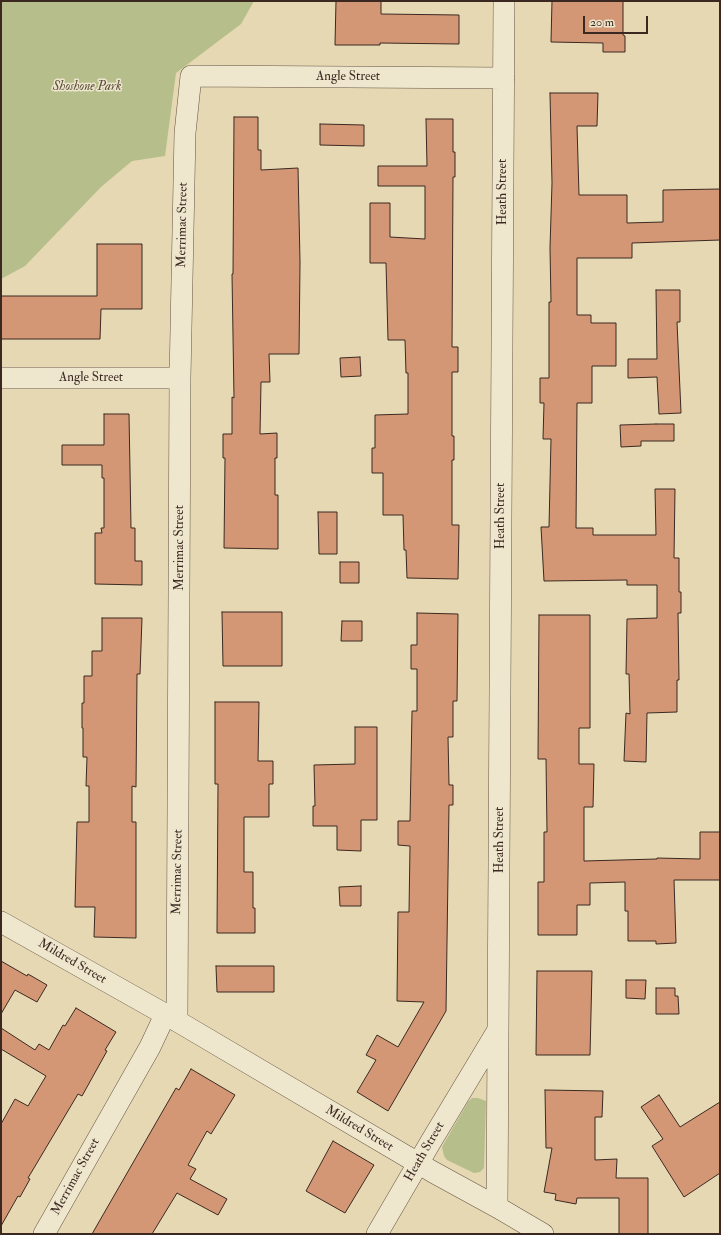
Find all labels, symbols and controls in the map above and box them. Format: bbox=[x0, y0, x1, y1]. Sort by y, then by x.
scale bar bbox=[585, 8, 650, 34]
text: 20 m bbox=[590, 15, 614, 30]
street label: Angle Street bbox=[316, 69, 380, 85]
park label: Shoshone Park bbox=[53, 79, 121, 95]
street label: Heath Street bbox=[495, 159, 511, 225]
street label: Merrimac Street bbox=[174, 182, 192, 268]
street label: Angle Street bbox=[59, 370, 123, 386]
street label: Heath Street bbox=[493, 483, 509, 549]
street label: Merrimac Street bbox=[172, 505, 188, 591]
street label: Heath Street bbox=[492, 807, 508, 873]
street label: Merrimac Street bbox=[169, 829, 187, 915]
street label: Mildred Street bbox=[35, 936, 109, 988]
street label: Mildred Street bbox=[322, 1103, 396, 1155]
street label: Heath Street bbox=[402, 1119, 448, 1185]
street label: Merrimac Street bbox=[48, 1136, 104, 1218]

